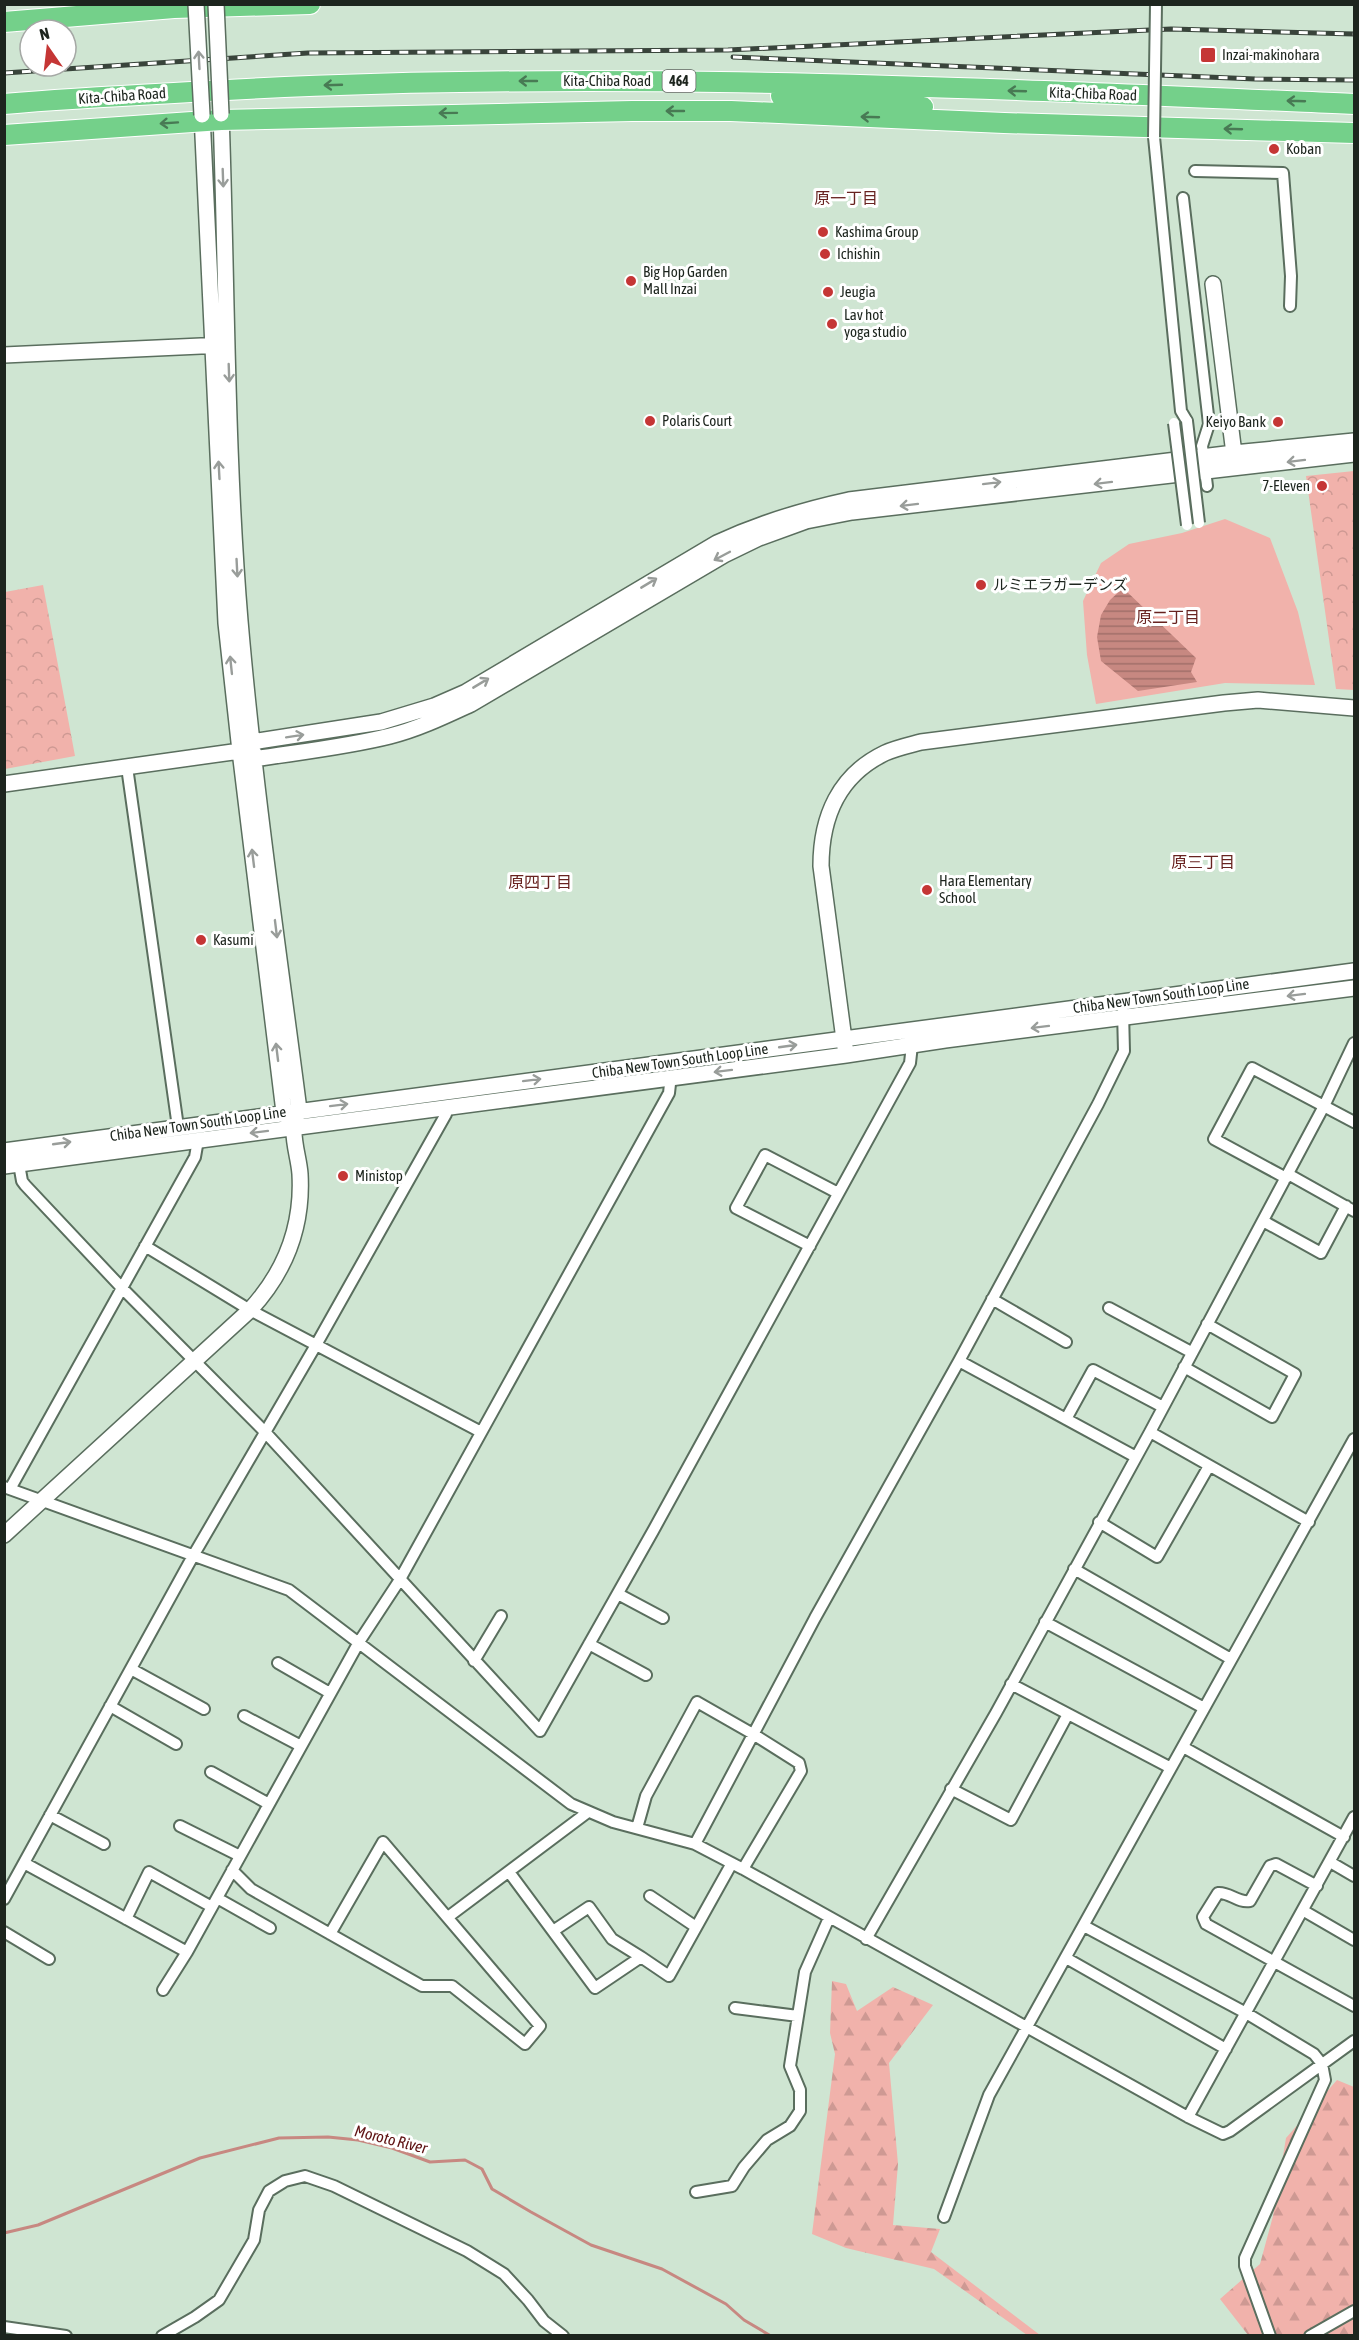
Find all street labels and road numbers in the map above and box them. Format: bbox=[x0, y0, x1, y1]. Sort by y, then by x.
road number: 464 bbox=[662, 70, 696, 92]
street label: Kita-Chiba Road bbox=[563, 72, 651, 89]
street label: Kita-Chiba Road bbox=[1049, 83, 1137, 104]
street label: Kita-Chiba Road bbox=[77, 84, 167, 107]
street label: Chiba New Town South Loop Line bbox=[1072, 975, 1250, 1016]
street label: Chiba New Town South Loop Line bbox=[591, 1040, 769, 1081]
street label: Chiba New Town South Loop Line bbox=[109, 1103, 287, 1144]

